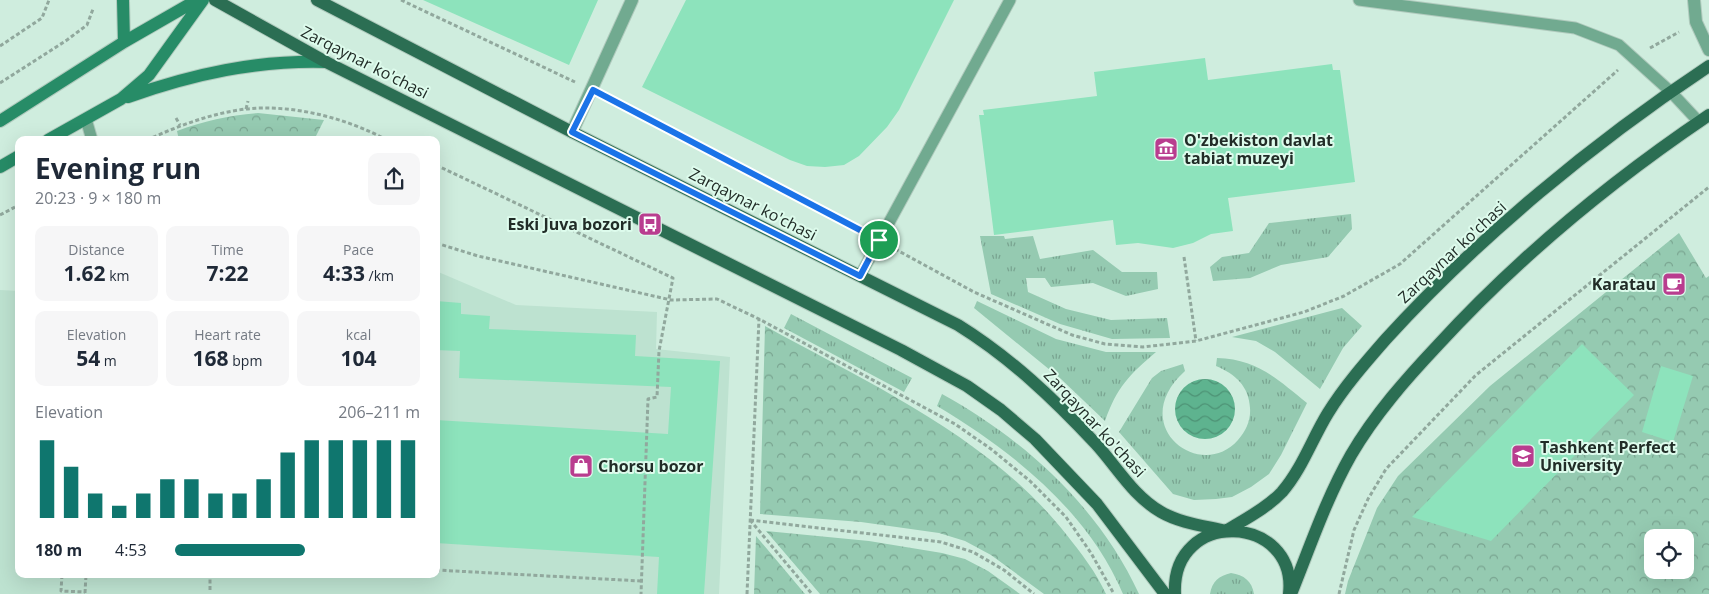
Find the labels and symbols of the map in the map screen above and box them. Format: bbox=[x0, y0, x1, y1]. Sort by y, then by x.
street label: Zarqaynar ko'chasi bbox=[298, 20, 432, 104]
place label: O'zbekiston davlat tabiat muzeyi bbox=[1184, 129, 1333, 169]
museum icon: O'zbekiston davlat tabiat muzeyi bbox=[1153, 136, 1179, 162]
street label: Zarqaynar ko'chasi bbox=[686, 162, 820, 246]
street label: Zarqaynar ko'chasi bbox=[1393, 196, 1511, 308]
bus stop icon: Eski Juva bozori bbox=[637, 211, 663, 237]
place label: Eski Juva bozori bbox=[508, 213, 632, 235]
pin bbox=[858, 219, 900, 261]
cafe icon: Karatau bbox=[1661, 271, 1687, 297]
place label: Karatau bbox=[1592, 273, 1656, 295]
street label: Zarqaynar ko'chasi bbox=[1039, 364, 1151, 482]
place label: Tashkent Perfect University bbox=[1540, 436, 1676, 476]
school or university icon: Tashkent Perfect University bbox=[1510, 443, 1536, 469]
shop icon: Chorsu bozor bbox=[568, 453, 594, 479]
place label: Chorsu bozor bbox=[598, 455, 704, 477]

